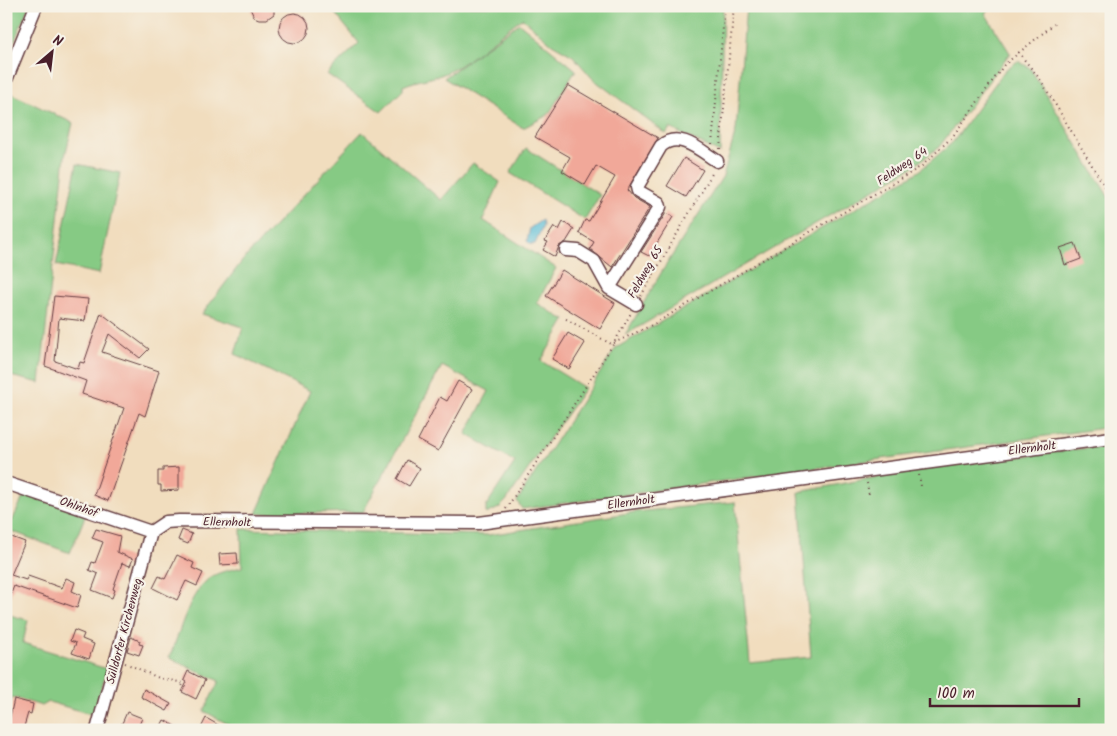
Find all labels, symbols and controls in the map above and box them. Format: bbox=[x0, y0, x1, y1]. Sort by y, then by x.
north arrow bbox=[28, 28, 78, 78]
text: N bbox=[49, 30, 67, 53]
street label: Feldweg 64 bbox=[873, 142, 932, 190]
street label: Feldweg 65 bbox=[623, 241, 669, 302]
street label: Ellernholt bbox=[1007, 436, 1057, 461]
street label: Ellernholt bbox=[606, 490, 657, 515]
street label: Ohlnhof bbox=[57, 492, 102, 523]
street label: Ellernholt bbox=[203, 513, 252, 532]
street label: Sülldorfer Kirchenweg bbox=[101, 576, 148, 686]
scale bar bbox=[930, 676, 1078, 708]
text: 100 m bbox=[937, 682, 975, 706]

